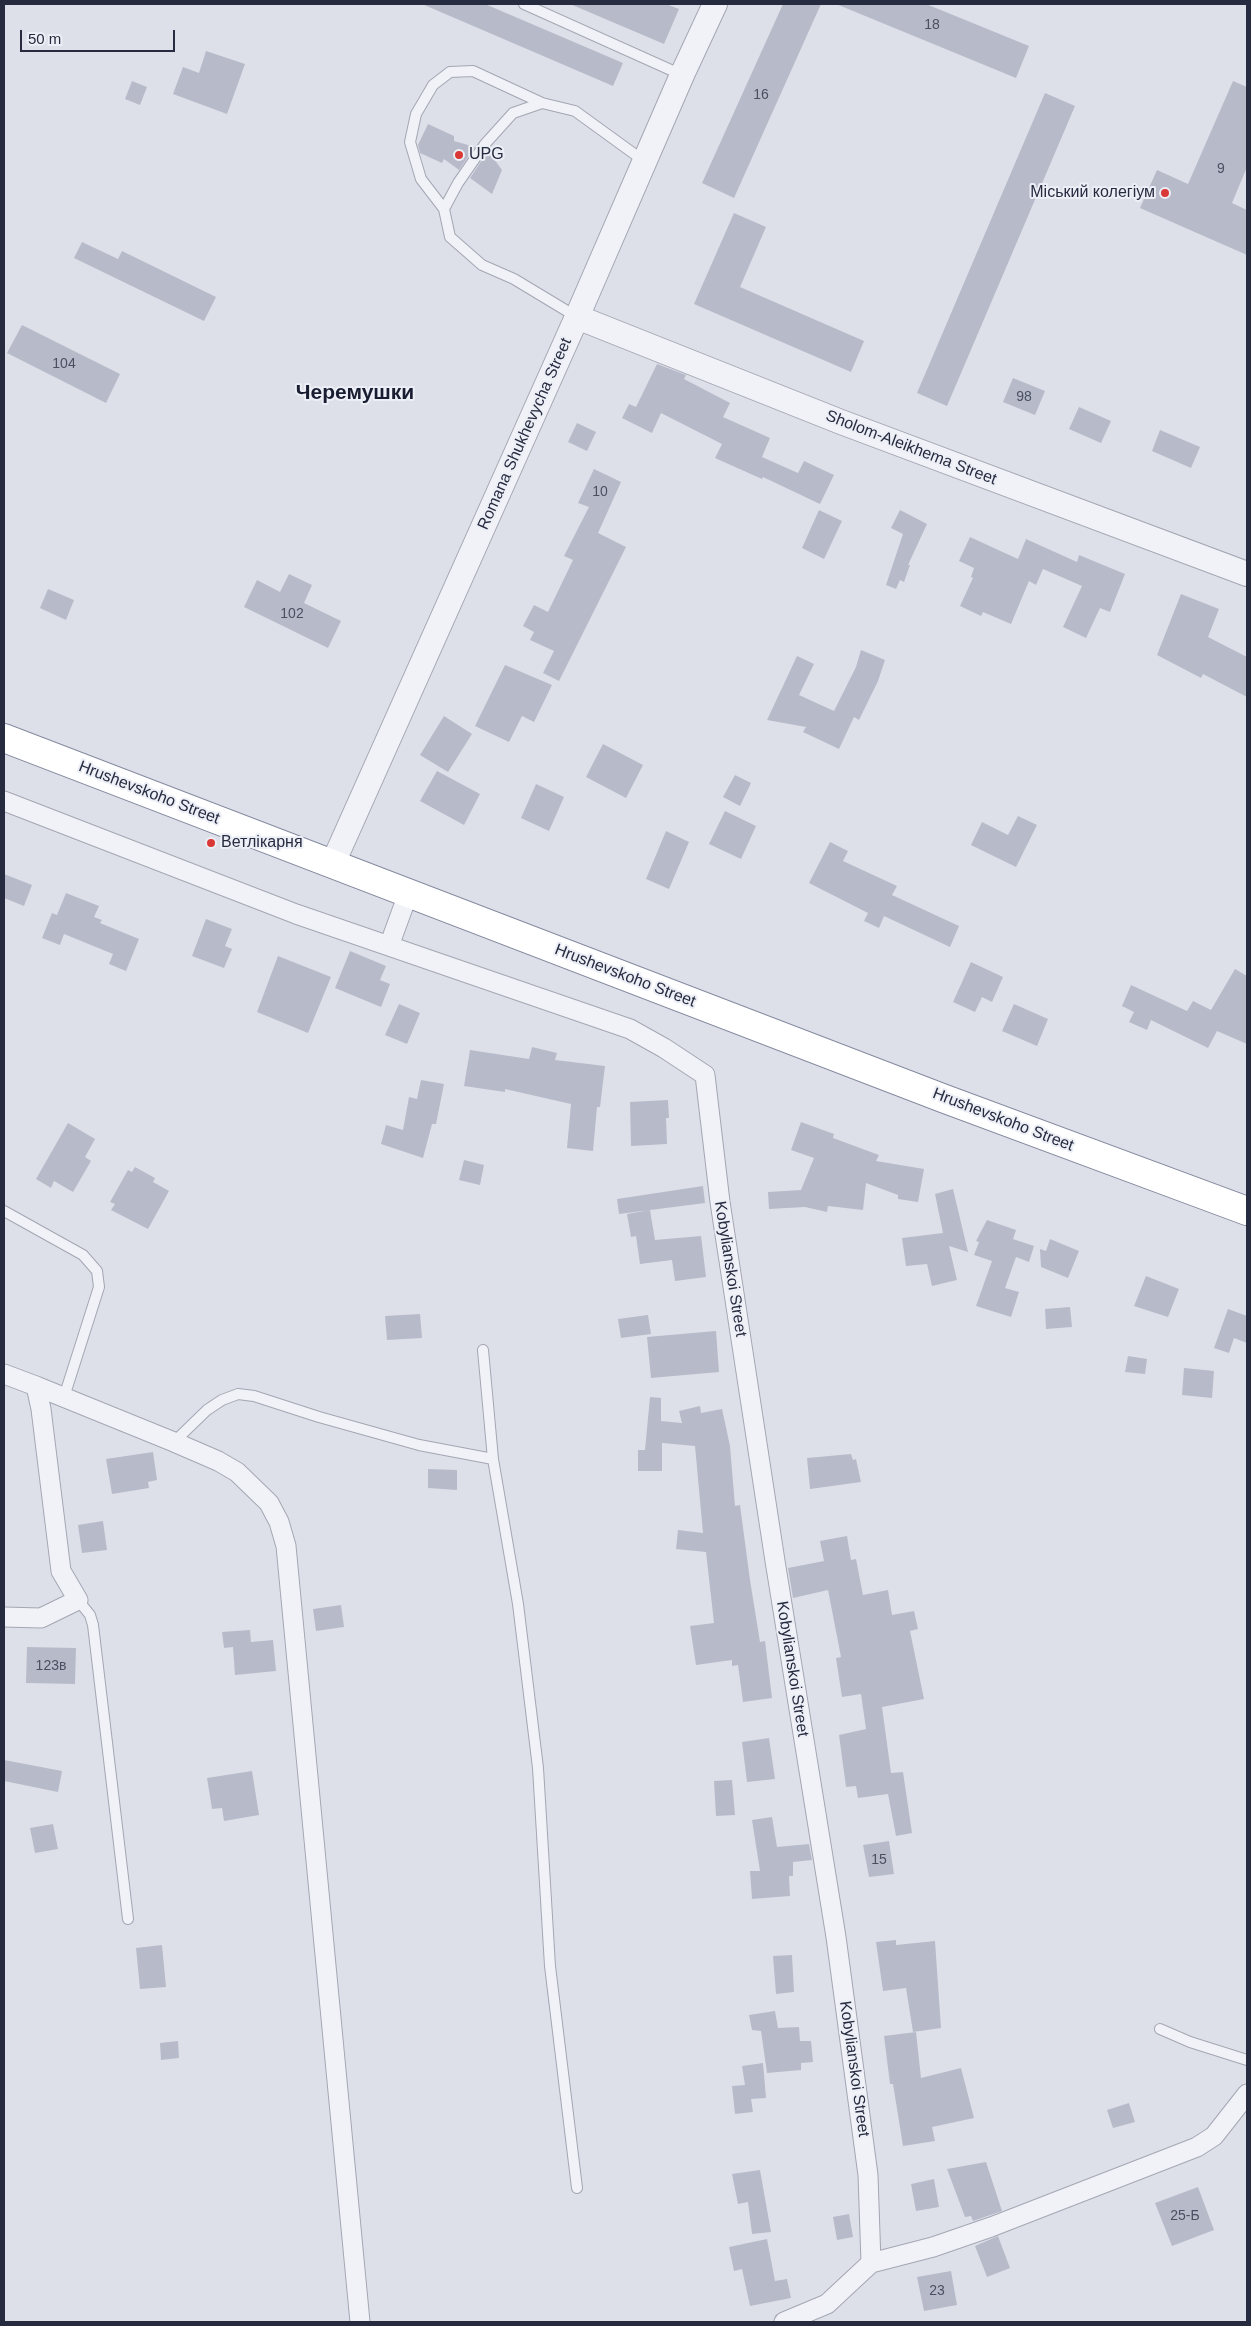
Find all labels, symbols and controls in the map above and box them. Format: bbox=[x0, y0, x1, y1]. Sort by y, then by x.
house number: 18 bbox=[924, 17, 940, 33]
scale bar bbox=[22, 20, 178, 52]
text: 50 m bbox=[28, 30, 61, 47]
house number: 16 bbox=[753, 87, 769, 103]
place label: UPG bbox=[469, 145, 504, 165]
marker: UPG bbox=[453, 149, 465, 161]
house number: 9 bbox=[1217, 161, 1225, 177]
place label: Міський колегіум bbox=[1030, 183, 1155, 203]
marker: Міський колегіум bbox=[1159, 187, 1171, 199]
street label: Romana Shukhevycha Street bbox=[474, 335, 576, 533]
house number: 104 bbox=[52, 356, 76, 372]
district label: Черемушки bbox=[296, 380, 414, 406]
house number: 98 bbox=[1016, 389, 1032, 405]
street label: Sholom-Aleikhema Street bbox=[823, 407, 999, 489]
house number: 10 bbox=[592, 484, 608, 500]
house number: 102 bbox=[280, 606, 304, 622]
street label: Hrushevskoho Street bbox=[76, 757, 222, 829]
place label: Ветлікарня bbox=[221, 833, 303, 853]
marker: Ветлікарня bbox=[205, 837, 217, 849]
street label: Hrushevskoho Street bbox=[552, 940, 698, 1012]
street label: Hrushevskoho Street bbox=[930, 1084, 1076, 1156]
street label: Kobylianskoi Street bbox=[710, 1200, 750, 1338]
street label: Kobylianskoi Street bbox=[772, 1600, 812, 1738]
house number: 123в bbox=[36, 1658, 66, 1674]
house number: 15 bbox=[871, 1852, 887, 1868]
street label: Kobylianskoi Street bbox=[835, 2000, 873, 2138]
house number: 25-Б bbox=[1170, 2208, 1200, 2224]
house number: 23 bbox=[929, 2283, 945, 2299]

